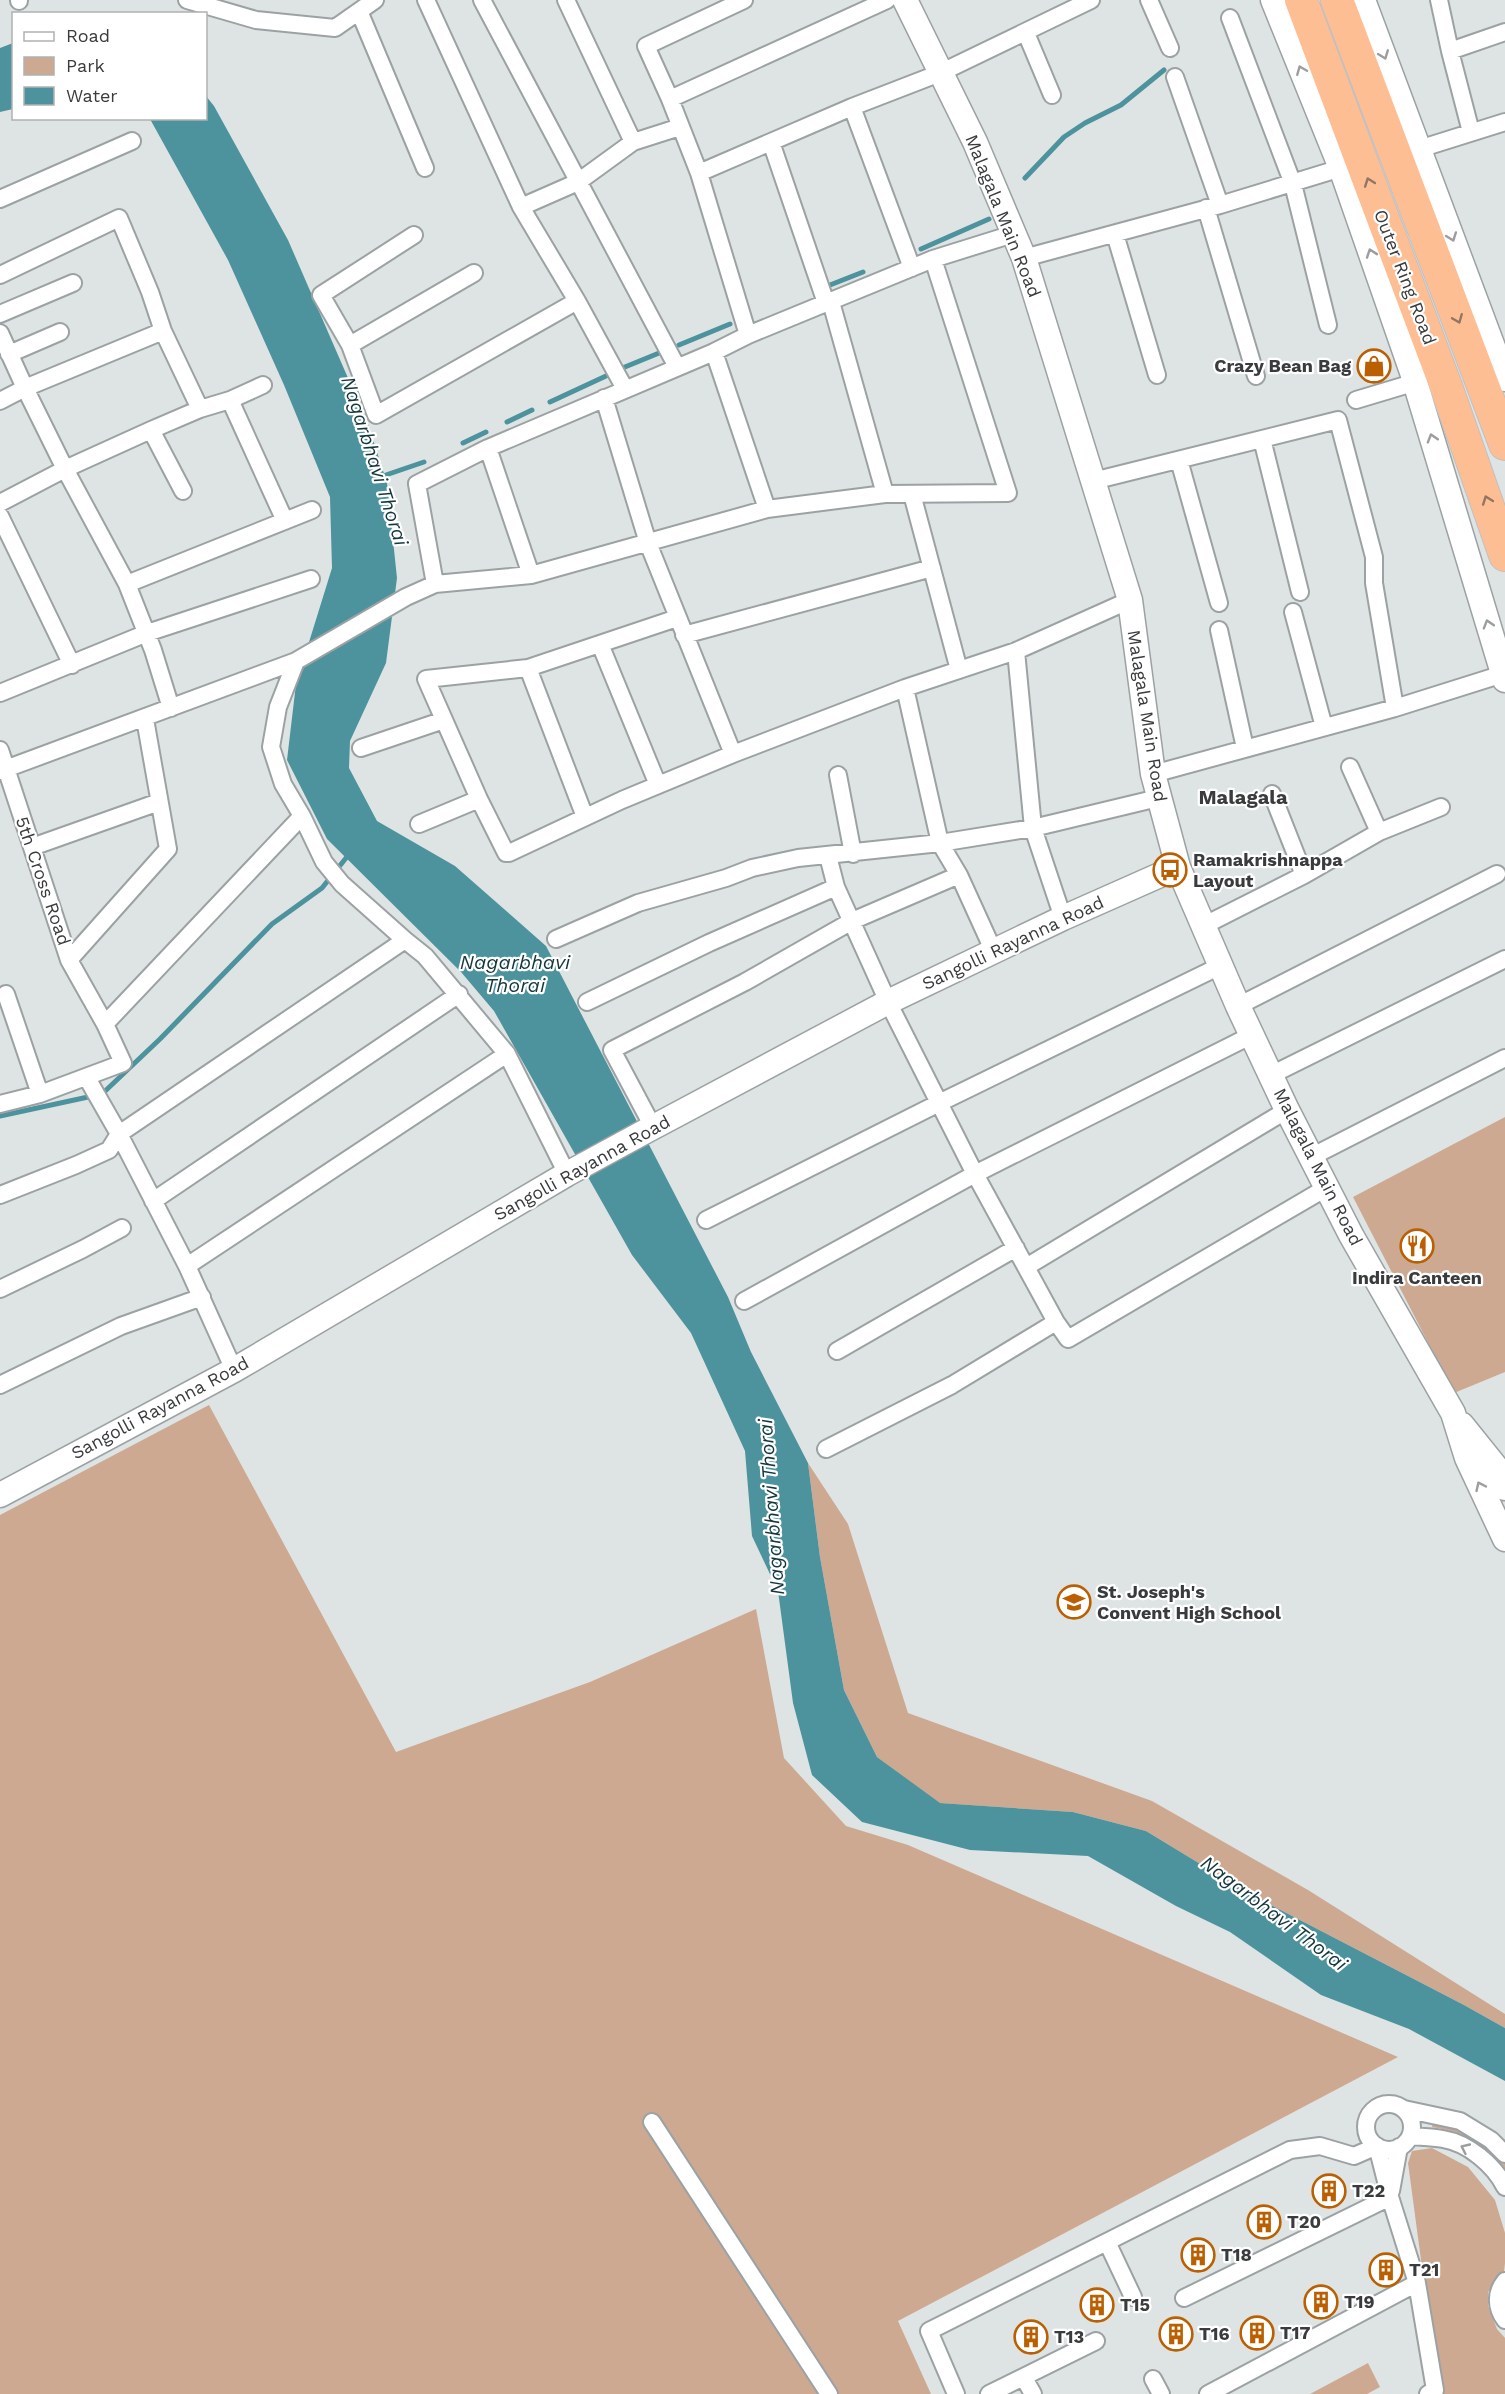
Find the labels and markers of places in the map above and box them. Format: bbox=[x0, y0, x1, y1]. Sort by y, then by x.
shop icon: Crazy Bean Bag bbox=[1356, 348, 1392, 384]
place label: Crazy Bean Bag bbox=[1214, 355, 1352, 376]
place label: Ramakrishnappa Layout bbox=[1193, 849, 1343, 891]
bus stop icon: Ramakrishnappa Layout bbox=[1152, 852, 1188, 888]
restaurant icon: Indira Canteen bbox=[1399, 1228, 1435, 1264]
place label: Indira Canteen bbox=[1352, 1267, 1482, 1288]
place label: St. Joseph's Convent High School bbox=[1097, 1581, 1281, 1623]
school or university icon: St. Joseph's Convent High School bbox=[1056, 1584, 1092, 1620]
building icon: T22 bbox=[1311, 2173, 1347, 2209]
place label: T22 bbox=[1352, 2180, 1385, 2201]
building icon: T20 bbox=[1246, 2204, 1282, 2240]
place label: T20 bbox=[1287, 2211, 1321, 2232]
building icon: T18 bbox=[1180, 2237, 1216, 2273]
place label: T18 bbox=[1221, 2244, 1252, 2265]
building icon: T21 bbox=[1368, 2252, 1404, 2288]
place label: T21 bbox=[1409, 2259, 1439, 2280]
building icon: T19 bbox=[1303, 2284, 1339, 2320]
building icon: T15 bbox=[1079, 2287, 1115, 2323]
place label: T19 bbox=[1344, 2291, 1375, 2312]
place label: T15 bbox=[1120, 2294, 1150, 2315]
building icon: T17 bbox=[1239, 2315, 1275, 2351]
building icon: T16 bbox=[1158, 2316, 1194, 2352]
building icon: T13 bbox=[1013, 2319, 1049, 2355]
place label: T17 bbox=[1280, 2322, 1311, 2343]
place label: T16 bbox=[1199, 2323, 1230, 2344]
place label: T13 bbox=[1054, 2326, 1084, 2347]

